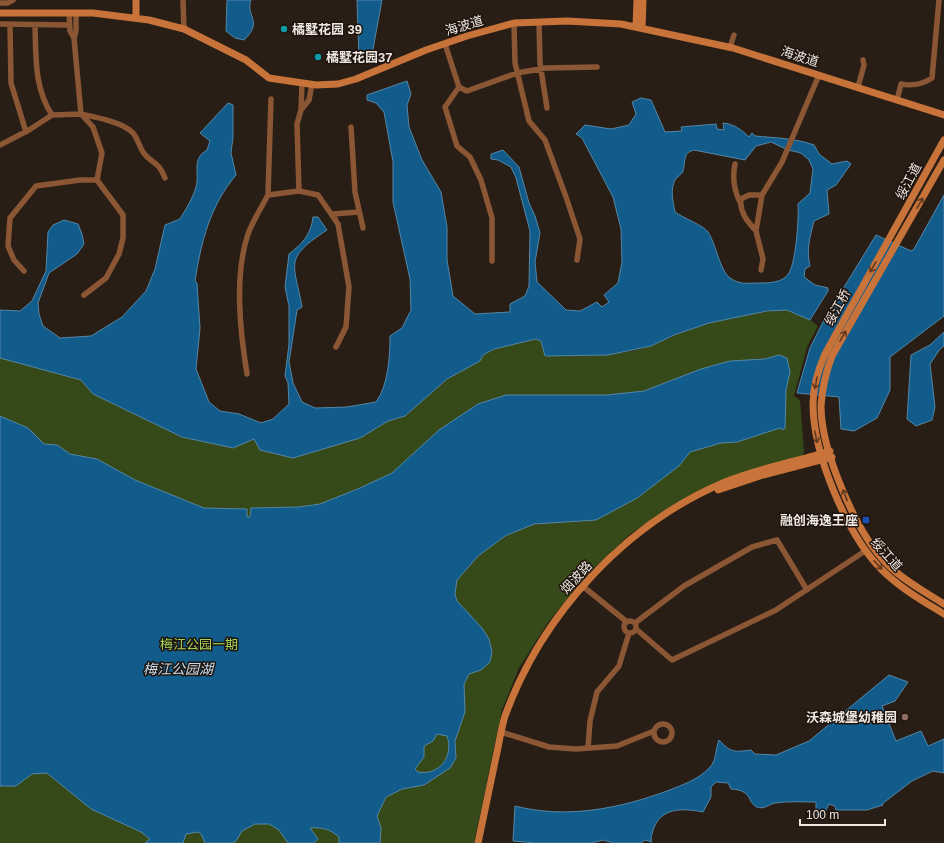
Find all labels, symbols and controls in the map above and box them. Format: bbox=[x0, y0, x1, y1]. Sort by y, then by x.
street label: 海波道 bbox=[443, 13, 485, 38]
place label: 橘墅花园 39 bbox=[292, 22, 362, 37]
marker: 橘墅花园 39 bbox=[279, 24, 289, 34]
street label: 海波道 bbox=[779, 44, 821, 69]
place label: 橘墅花园37 bbox=[326, 50, 392, 65]
marker: 橘墅花园37 bbox=[313, 52, 323, 62]
street label: 绥江道 bbox=[893, 160, 924, 202]
one-way arrow bbox=[916, 197, 924, 209]
one-way arrow bbox=[869, 261, 877, 273]
street label: 绥江桥 bbox=[821, 287, 853, 328]
one-way arrow bbox=[840, 330, 848, 342]
one-way arrow bbox=[811, 376, 819, 389]
one-way arrow bbox=[813, 430, 821, 443]
one-way arrow bbox=[841, 489, 849, 501]
place label: 融创海逸王座 bbox=[780, 513, 858, 528]
marker: 融创海逸王座 bbox=[861, 515, 871, 525]
street label: 绥江道 bbox=[868, 535, 905, 574]
street label: 烟波路 bbox=[558, 558, 595, 597]
one-way arrow bbox=[873, 560, 882, 570]
park label: 梅江公园一期 bbox=[160, 637, 238, 652]
water label: 梅江公园湖 bbox=[143, 661, 215, 677]
place label: 沃森城堡幼稚园 bbox=[806, 710, 897, 725]
marker: 沃森城堡幼稚园 bbox=[900, 712, 910, 722]
scale bar bbox=[800, 801, 885, 827]
text: 100 m bbox=[806, 808, 839, 822]

